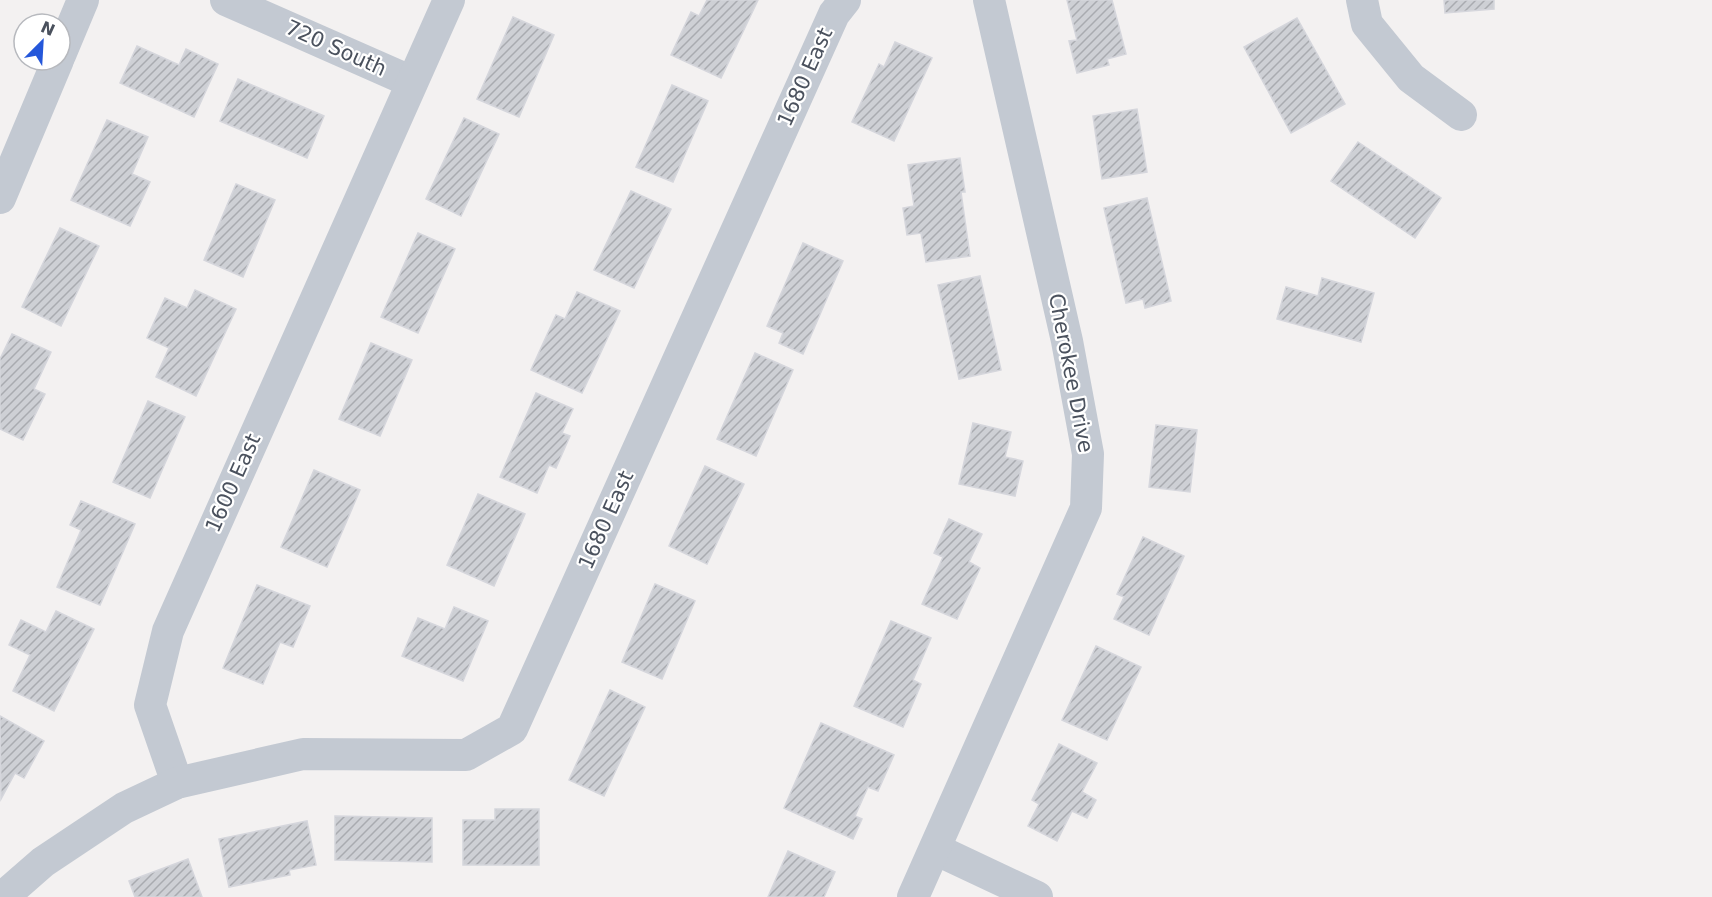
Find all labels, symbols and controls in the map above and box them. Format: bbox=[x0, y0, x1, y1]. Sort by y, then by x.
north arrow bbox=[12, 12, 72, 72]
street label: 720 South bbox=[282, 15, 390, 81]
text: N bbox=[38, 17, 58, 40]
street label: 1680 East bbox=[773, 24, 837, 130]
street label: Cherokee Drive bbox=[1044, 291, 1098, 455]
street label: 1600 East bbox=[201, 430, 265, 536]
street label: 1680 East bbox=[574, 467, 638, 573]

